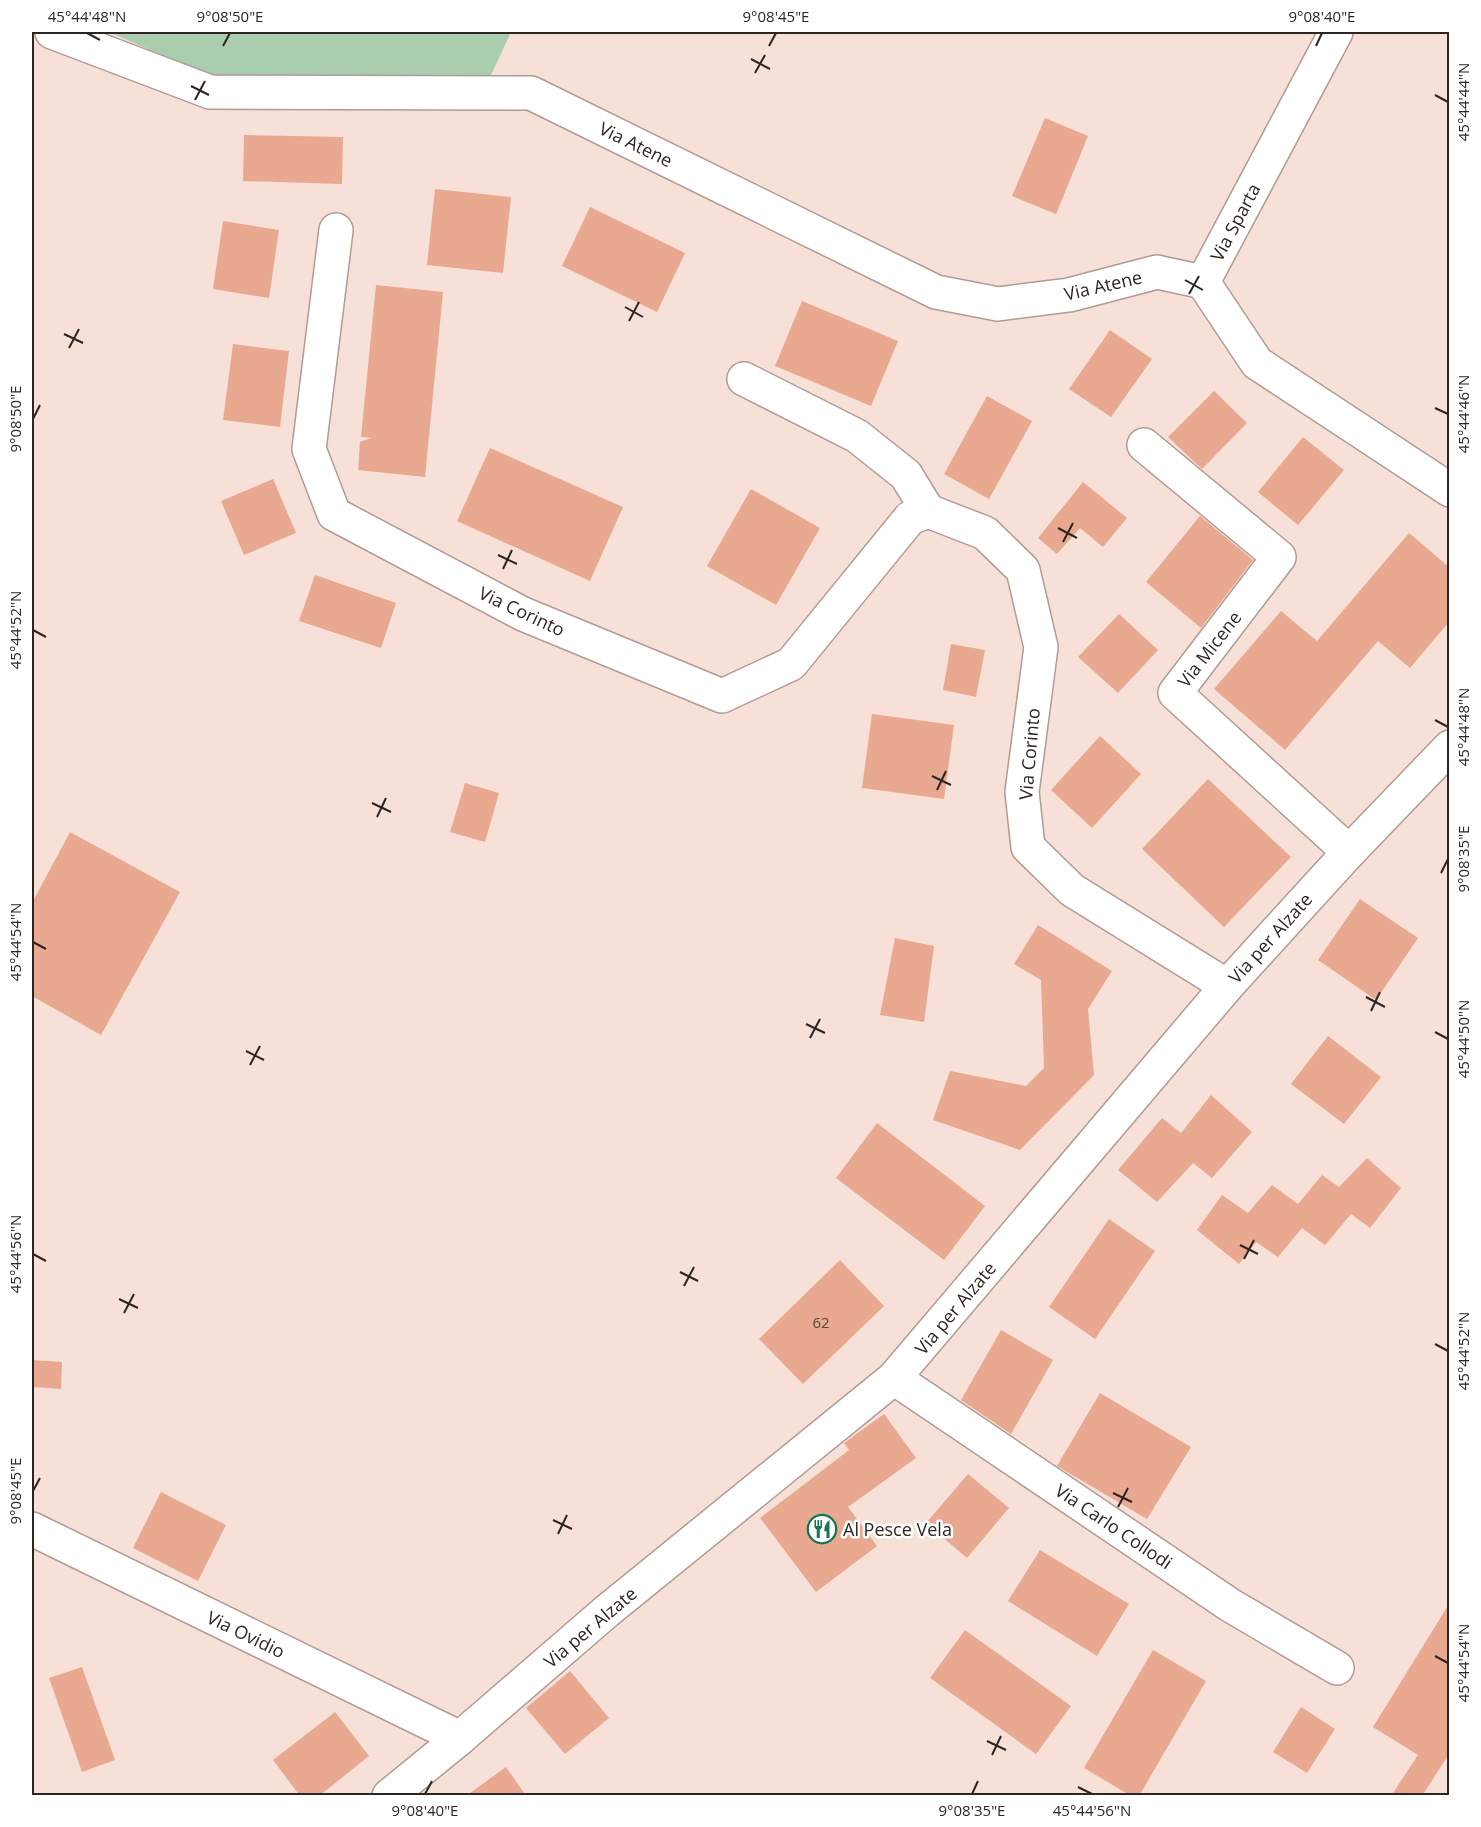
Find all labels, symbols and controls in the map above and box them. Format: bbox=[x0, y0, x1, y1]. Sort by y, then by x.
text: 45°44'48"N bbox=[48, 6, 126, 26]
text: 9°08'50"E bbox=[197, 6, 263, 26]
text: 9°08'45"E bbox=[743, 6, 809, 26]
text: 9°08'40"E bbox=[1289, 6, 1355, 26]
text: 45°44'44"N bbox=[1453, 63, 1473, 141]
street label: Via Atene bbox=[595, 116, 677, 172]
street label: Via Sparta bbox=[1205, 179, 1265, 265]
street label: Via Atene bbox=[1062, 264, 1144, 306]
text: 45°44'46"N bbox=[1453, 375, 1473, 453]
text: 9°08'50"E bbox=[5, 386, 25, 452]
street label: Via Corinto bbox=[475, 581, 569, 641]
text: 45°44'52"N bbox=[5, 591, 25, 669]
street label: Via Micene bbox=[1172, 606, 1246, 692]
text: 45°44'48"N bbox=[1453, 688, 1473, 766]
street label: Via Corinto bbox=[1013, 707, 1045, 801]
text: 9°08'35"E bbox=[1453, 826, 1473, 892]
street label: Via per Alzate bbox=[1223, 888, 1317, 988]
text: 45°44'54"N bbox=[5, 903, 25, 981]
text: 45°44'50"N bbox=[1453, 1000, 1473, 1078]
text: 45°44'56"N bbox=[5, 1215, 25, 1293]
street label: Via per Alzate bbox=[909, 1257, 1001, 1359]
house number: 62 bbox=[812, 1312, 830, 1332]
text: 45°44'52"N bbox=[1453, 1312, 1473, 1390]
text: 9°08'45"E bbox=[5, 1458, 25, 1524]
street label: Via Carlo Collodi bbox=[1051, 1478, 1177, 1574]
restaurant icon: Al Pesce Vela bbox=[806, 1513, 838, 1545]
place label: Al Pesce Vela bbox=[843, 1517, 952, 1541]
street label: Via per Alzate bbox=[539, 1581, 641, 1673]
street label: Via Ovidio bbox=[203, 1605, 289, 1663]
text: 45°44'54"N bbox=[1453, 1624, 1473, 1702]
text: 9°08'40"E bbox=[392, 1800, 458, 1820]
text: 9°08'35"E bbox=[939, 1800, 1005, 1820]
text: 45°44'56"N bbox=[1053, 1800, 1131, 1820]

